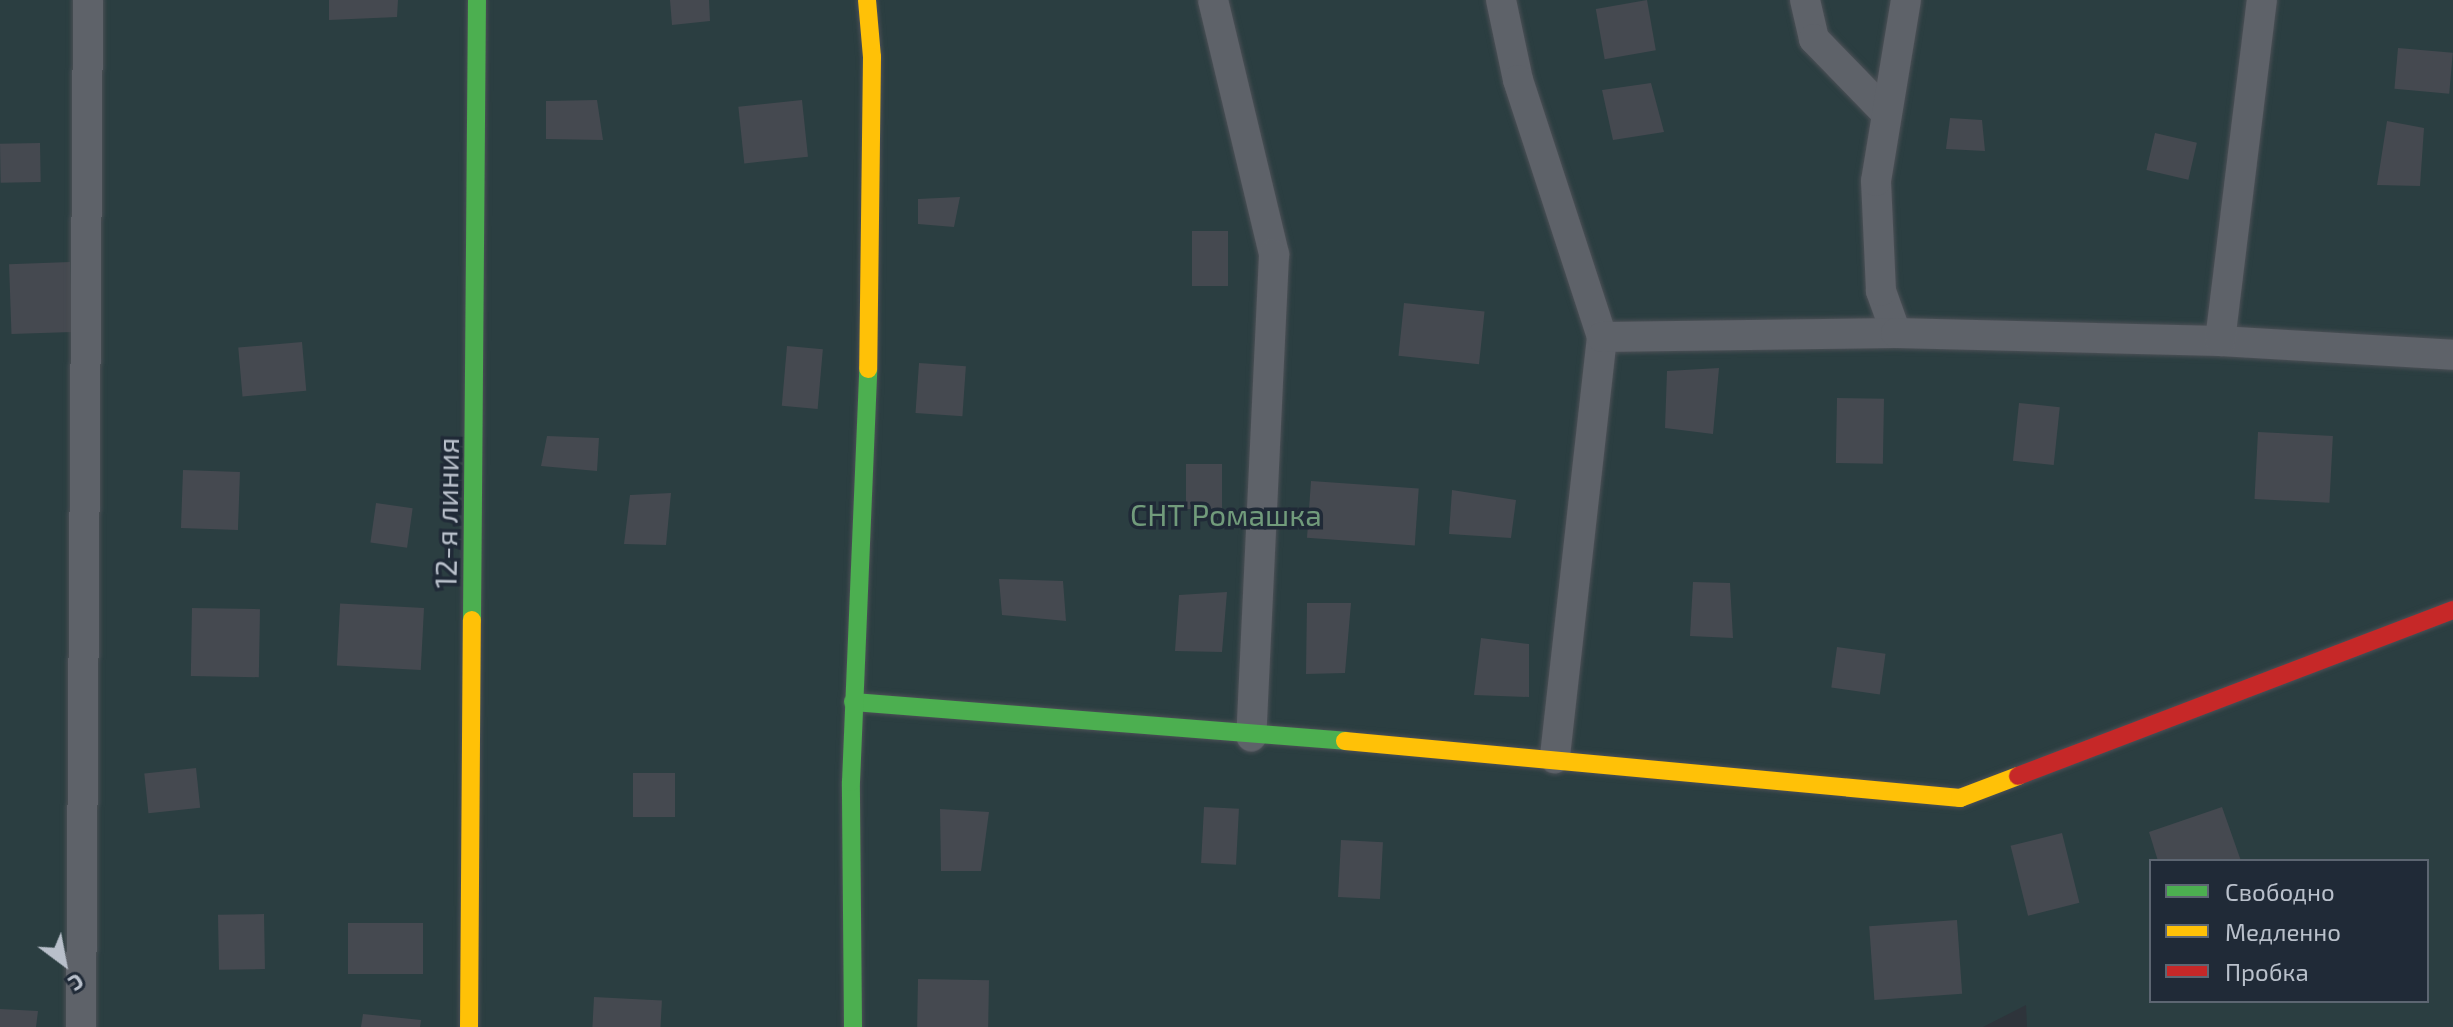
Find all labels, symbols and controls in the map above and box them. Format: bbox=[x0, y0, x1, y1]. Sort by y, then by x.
street label: 12-я линия bbox=[427, 437, 465, 589]
park label: СНТ Ромашка bbox=[1130, 496, 1322, 532]
legend bbox=[2149, 859, 2429, 1003]
text: Свободно bbox=[2225, 877, 2335, 906]
text: Медленно bbox=[2225, 917, 2341, 946]
north arrow bbox=[24, 923, 104, 1003]
text: Пробка bbox=[2225, 957, 2309, 986]
text: С bbox=[64, 969, 89, 998]

